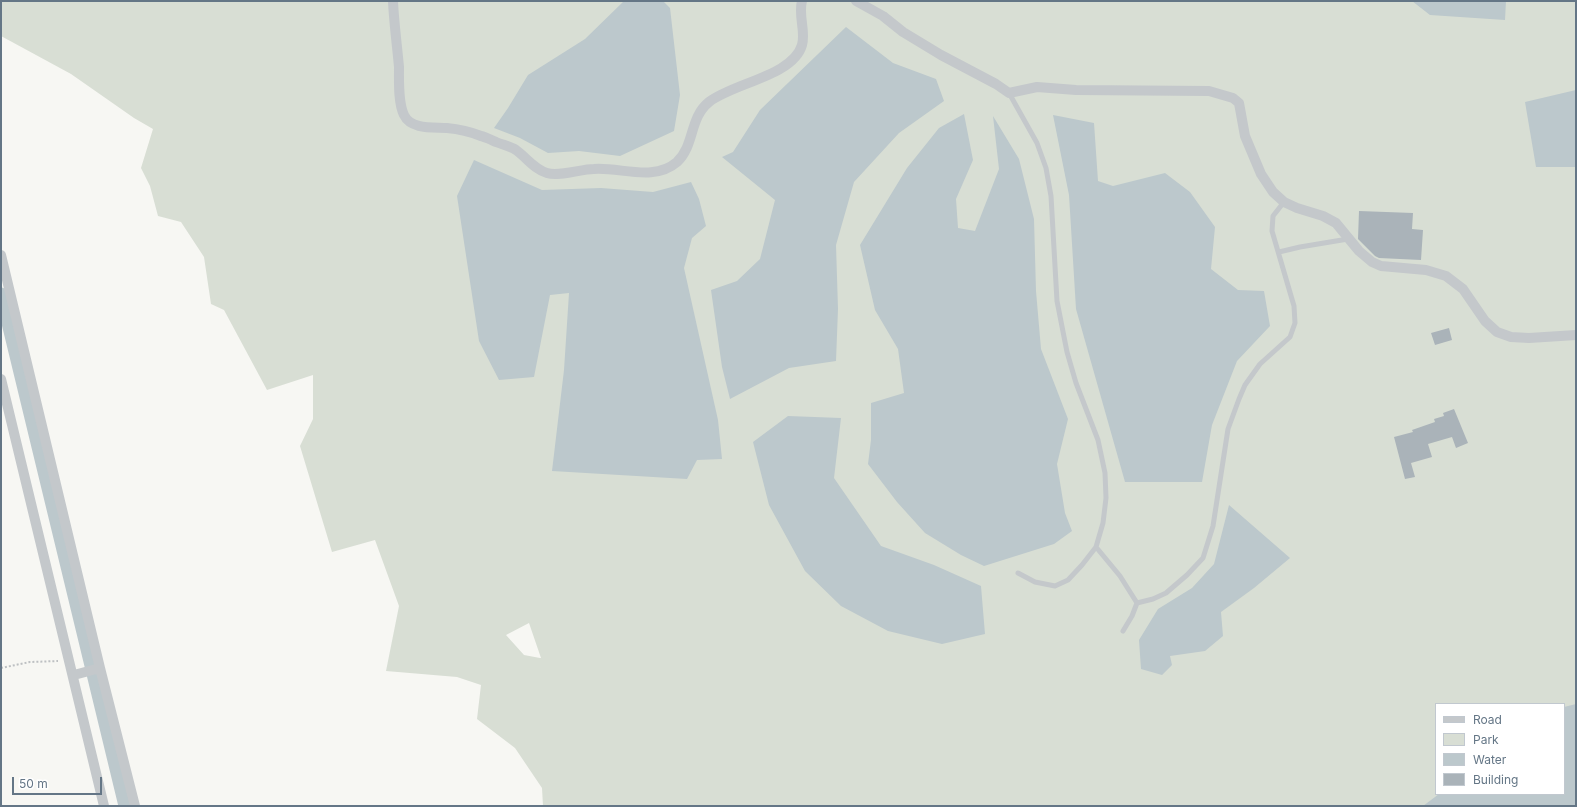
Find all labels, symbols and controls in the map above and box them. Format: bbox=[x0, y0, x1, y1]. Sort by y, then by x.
legend bbox=[1435, 703, 1565, 795]
text: Road bbox=[1473, 712, 1502, 727]
text: Park bbox=[1473, 732, 1499, 747]
text: Water bbox=[1473, 752, 1506, 767]
scale bar bbox=[14, 769, 104, 795]
text: Building bbox=[1473, 772, 1518, 787]
text: 50 m bbox=[19, 776, 48, 791]

